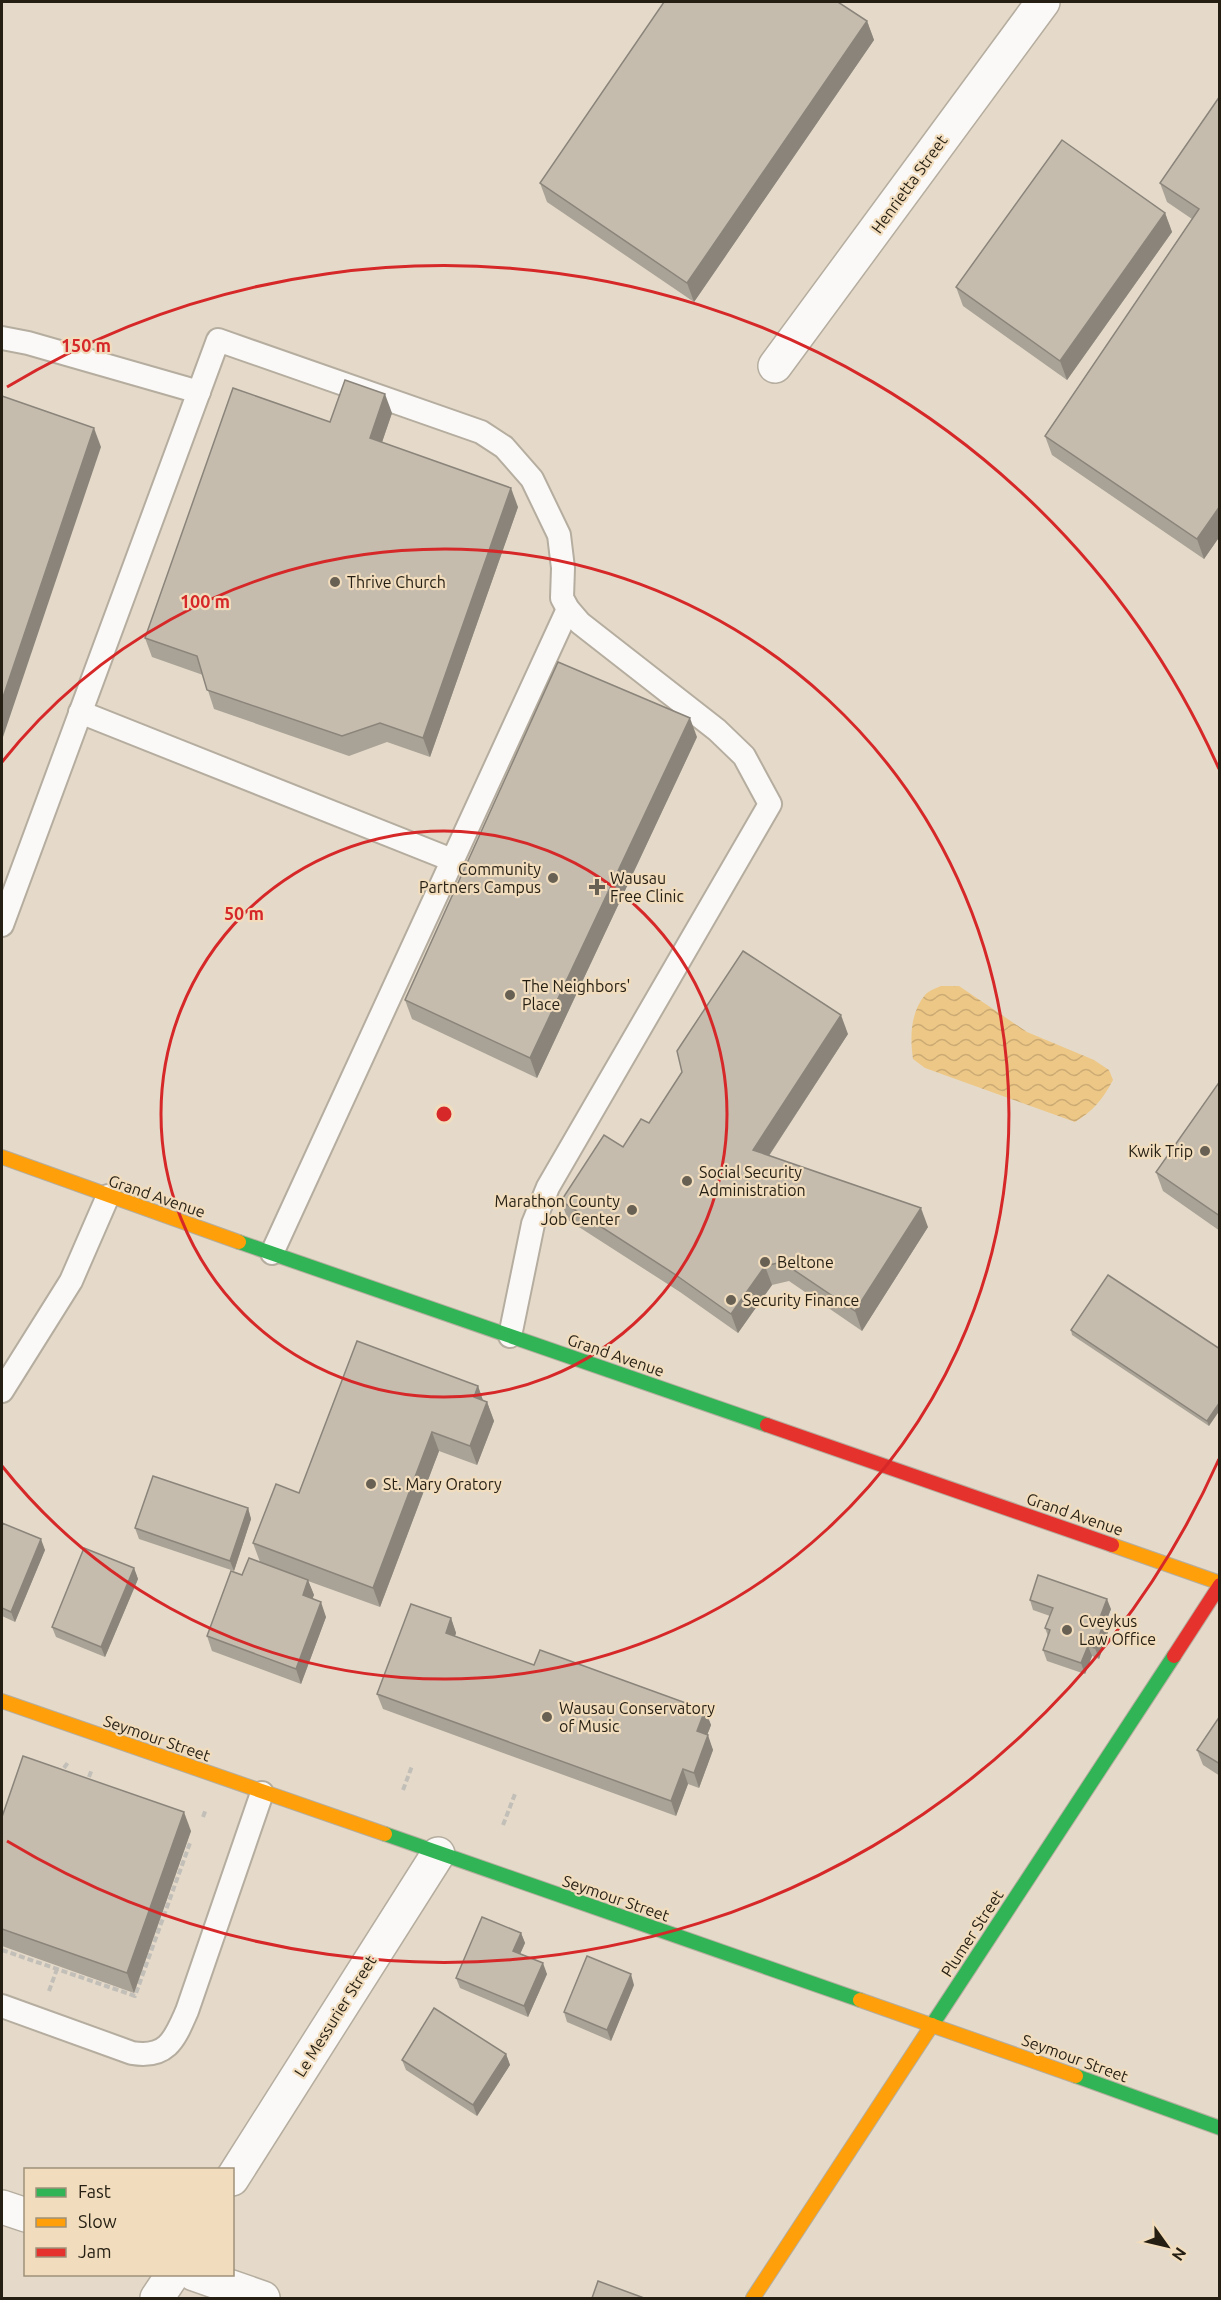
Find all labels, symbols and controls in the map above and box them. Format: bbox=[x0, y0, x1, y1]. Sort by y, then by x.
street label: Henrietta Street bbox=[867, 131, 951, 237]
text: 150 m bbox=[61, 335, 111, 355]
place label: Thrive Church bbox=[347, 573, 446, 591]
marker: Thrive Church bbox=[328, 575, 342, 589]
text: 100 m bbox=[180, 591, 230, 611]
place label: Community Partners Campus bbox=[419, 860, 541, 896]
place label: Wausau Free Clinic bbox=[610, 869, 684, 905]
marker: Community Partners Campus bbox=[546, 871, 560, 885]
marker: Wausau Free Clinic bbox=[588, 878, 606, 896]
text: 50 m bbox=[224, 903, 264, 923]
place label: The Neighbors' Place bbox=[522, 977, 630, 1013]
marker: The Neighbors' Place bbox=[503, 988, 517, 1002]
centre of rings bbox=[434, 1104, 454, 1124]
place label: Kwik Trip bbox=[1128, 1142, 1193, 1160]
marker: Kwik Trip bbox=[1198, 1144, 1212, 1158]
place label: Social Security Administration bbox=[699, 1163, 806, 1199]
street label: Grand Avenue bbox=[106, 1171, 208, 1221]
marker: Social Security Administration bbox=[680, 1174, 694, 1188]
place label: Marathon County Job Center bbox=[495, 1192, 620, 1228]
marker: Marathon County Job Center bbox=[625, 1203, 639, 1217]
place label: Beltone bbox=[777, 1253, 834, 1271]
marker: Beltone bbox=[758, 1255, 772, 1269]
place label: Security Finance bbox=[743, 1291, 859, 1309]
marker: Security Finance bbox=[724, 1293, 738, 1307]
street label: Grand Avenue bbox=[565, 1330, 667, 1380]
place label: St. Mary Oratory bbox=[383, 1475, 502, 1493]
marker: St. Mary Oratory bbox=[364, 1477, 378, 1491]
street label: Grand Avenue bbox=[1024, 1489, 1126, 1539]
place label: Cveykus Law Office bbox=[1079, 1612, 1156, 1648]
marker: Cveykus Law Office bbox=[1060, 1623, 1074, 1637]
place label: Wausau Conservatory of Music bbox=[559, 1699, 715, 1735]
marker: Wausau Conservatory of Music bbox=[540, 1710, 554, 1724]
street label: Seymour Street bbox=[101, 1711, 213, 1765]
street label: Seymour Street bbox=[560, 1871, 672, 1925]
street label: Plumer Street bbox=[937, 1886, 1007, 1980]
street label: Le Messurier Street bbox=[290, 1951, 380, 2080]
street label: Seymour Street bbox=[1019, 2030, 1131, 2086]
legend bbox=[24, 2168, 234, 2276]
text: Fast bbox=[78, 2181, 111, 2201]
text: Slow bbox=[78, 2211, 117, 2231]
north arrow bbox=[1137, 2216, 1197, 2276]
text: Jam bbox=[78, 2241, 112, 2261]
text: N bbox=[1169, 2244, 1190, 2264]

